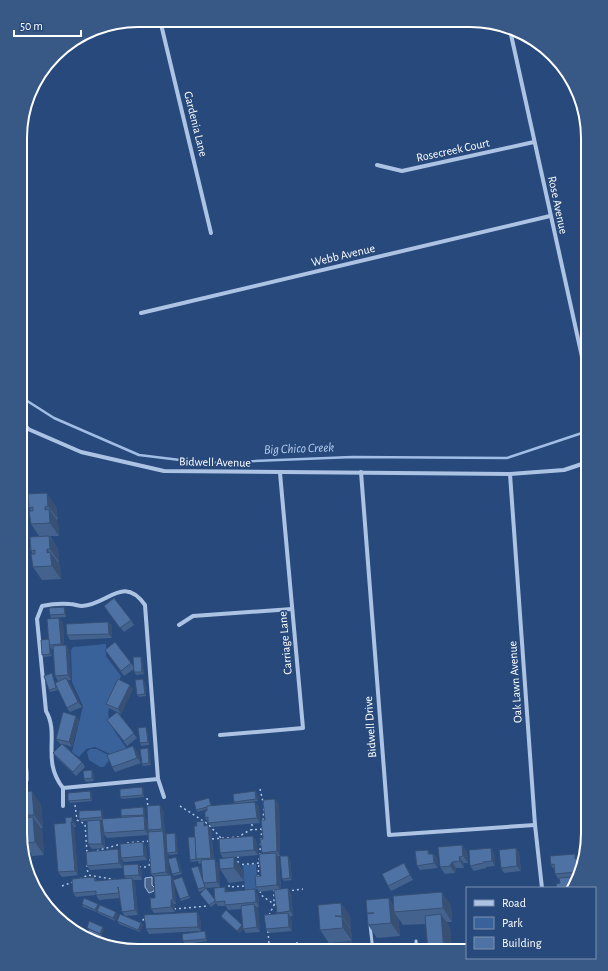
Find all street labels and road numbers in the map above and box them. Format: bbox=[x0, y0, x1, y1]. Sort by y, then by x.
street label: Gardenia Lane bbox=[182, 90, 210, 158]
street label: Rosecreek Court bbox=[415, 136, 491, 164]
street label: Rose Avenue bbox=[546, 175, 570, 235]
street label: Webb Avenue bbox=[310, 242, 376, 268]
street label: Bidwell Avenue bbox=[179, 455, 251, 469]
street label: Carriage Lane bbox=[276, 611, 294, 675]
street label: Oak Lawn Avenue bbox=[506, 641, 524, 723]
street label: Bidwell Drive bbox=[362, 696, 378, 758]

